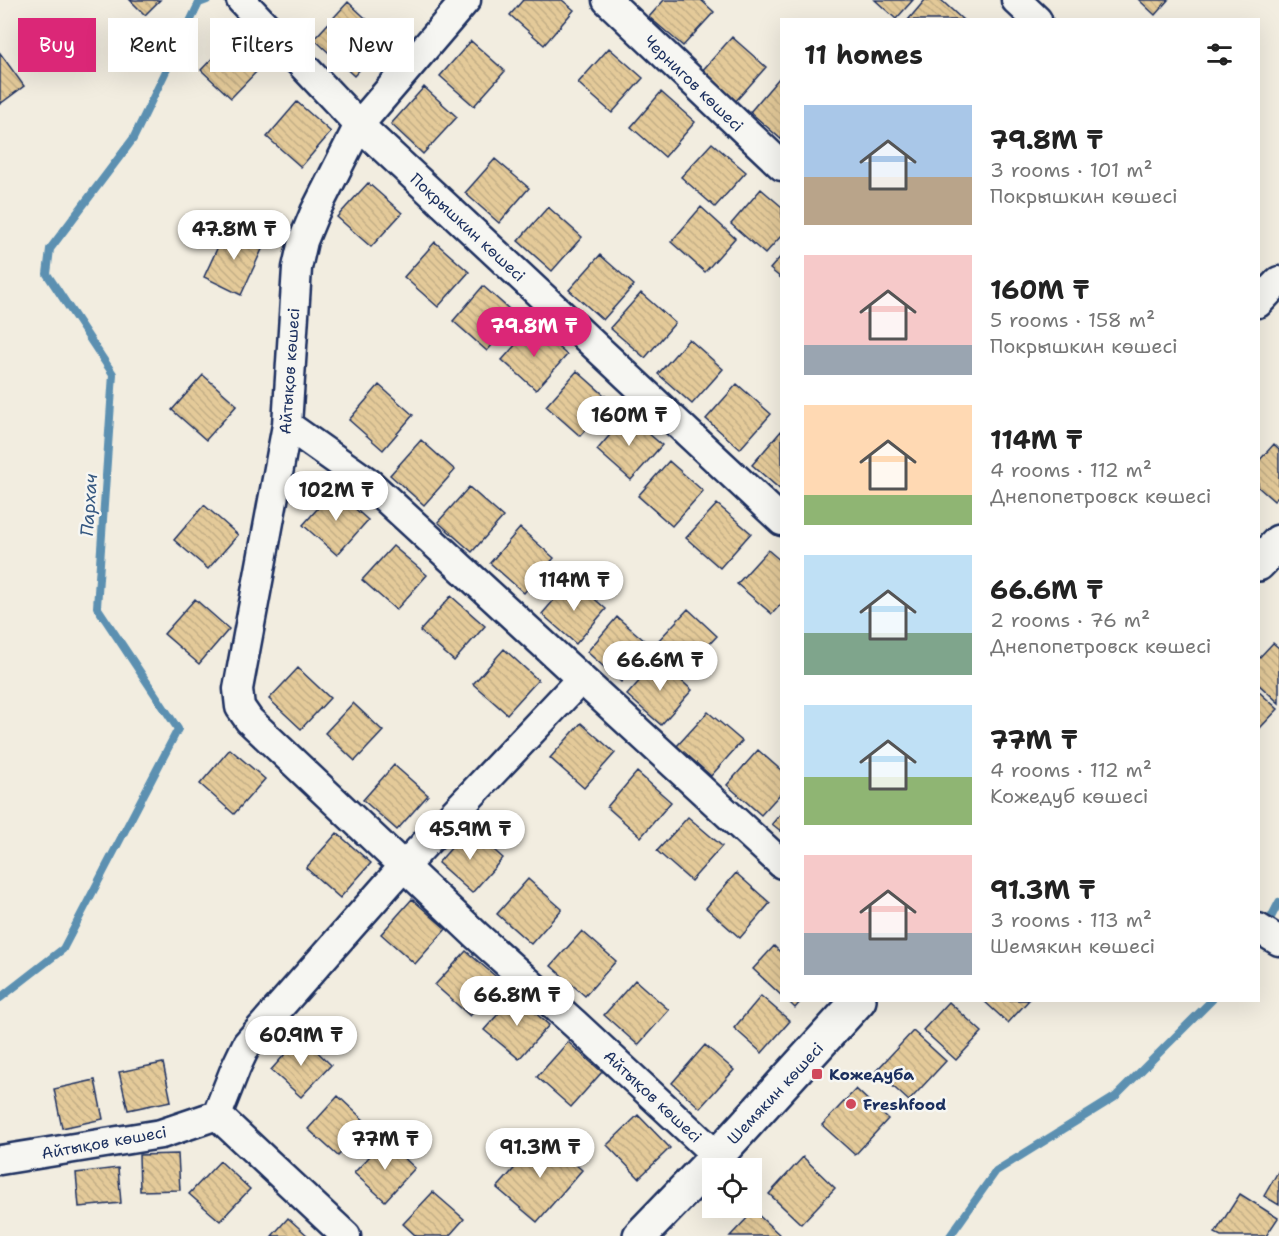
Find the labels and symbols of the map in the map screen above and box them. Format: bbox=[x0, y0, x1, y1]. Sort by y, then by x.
street label: Чернигов көшесі bbox=[639, 31, 748, 136]
street label: Покрышкин көшесі bbox=[406, 168, 530, 286]
pin: 47.8M ₸ bbox=[179, 210, 289, 261]
street label: Айтықов көшесі bbox=[275, 307, 304, 435]
pin: 79.8M ₸ bbox=[479, 307, 589, 358]
pin: 160M ₸ bbox=[580, 396, 678, 447]
pin: 102M ₸ bbox=[287, 471, 385, 522]
water label: Пархач bbox=[75, 472, 103, 537]
pin: 114M ₸ bbox=[525, 561, 623, 612]
pin: 66.6M ₸ bbox=[605, 641, 715, 692]
pin: 45.9M ₸ bbox=[415, 810, 525, 861]
pin: 66.8M ₸ bbox=[462, 976, 572, 1027]
pin: 60.9M ₸ bbox=[246, 1016, 356, 1067]
street label: Шемякин көшесі bbox=[723, 1038, 828, 1149]
street label: Айтықов көшесі bbox=[599, 1045, 706, 1147]
place label: Кожедуба bbox=[829, 1064, 914, 1085]
marker: Кожедуба bbox=[810, 1067, 824, 1081]
place label: Freshfood bbox=[863, 1094, 946, 1115]
marker: Freshfood bbox=[844, 1097, 858, 1111]
pin: 77M ₸ bbox=[343, 1120, 427, 1171]
street label: Айтықов көшесі bbox=[40, 1121, 168, 1164]
pin: 91.3M ₸ bbox=[485, 1128, 595, 1179]

